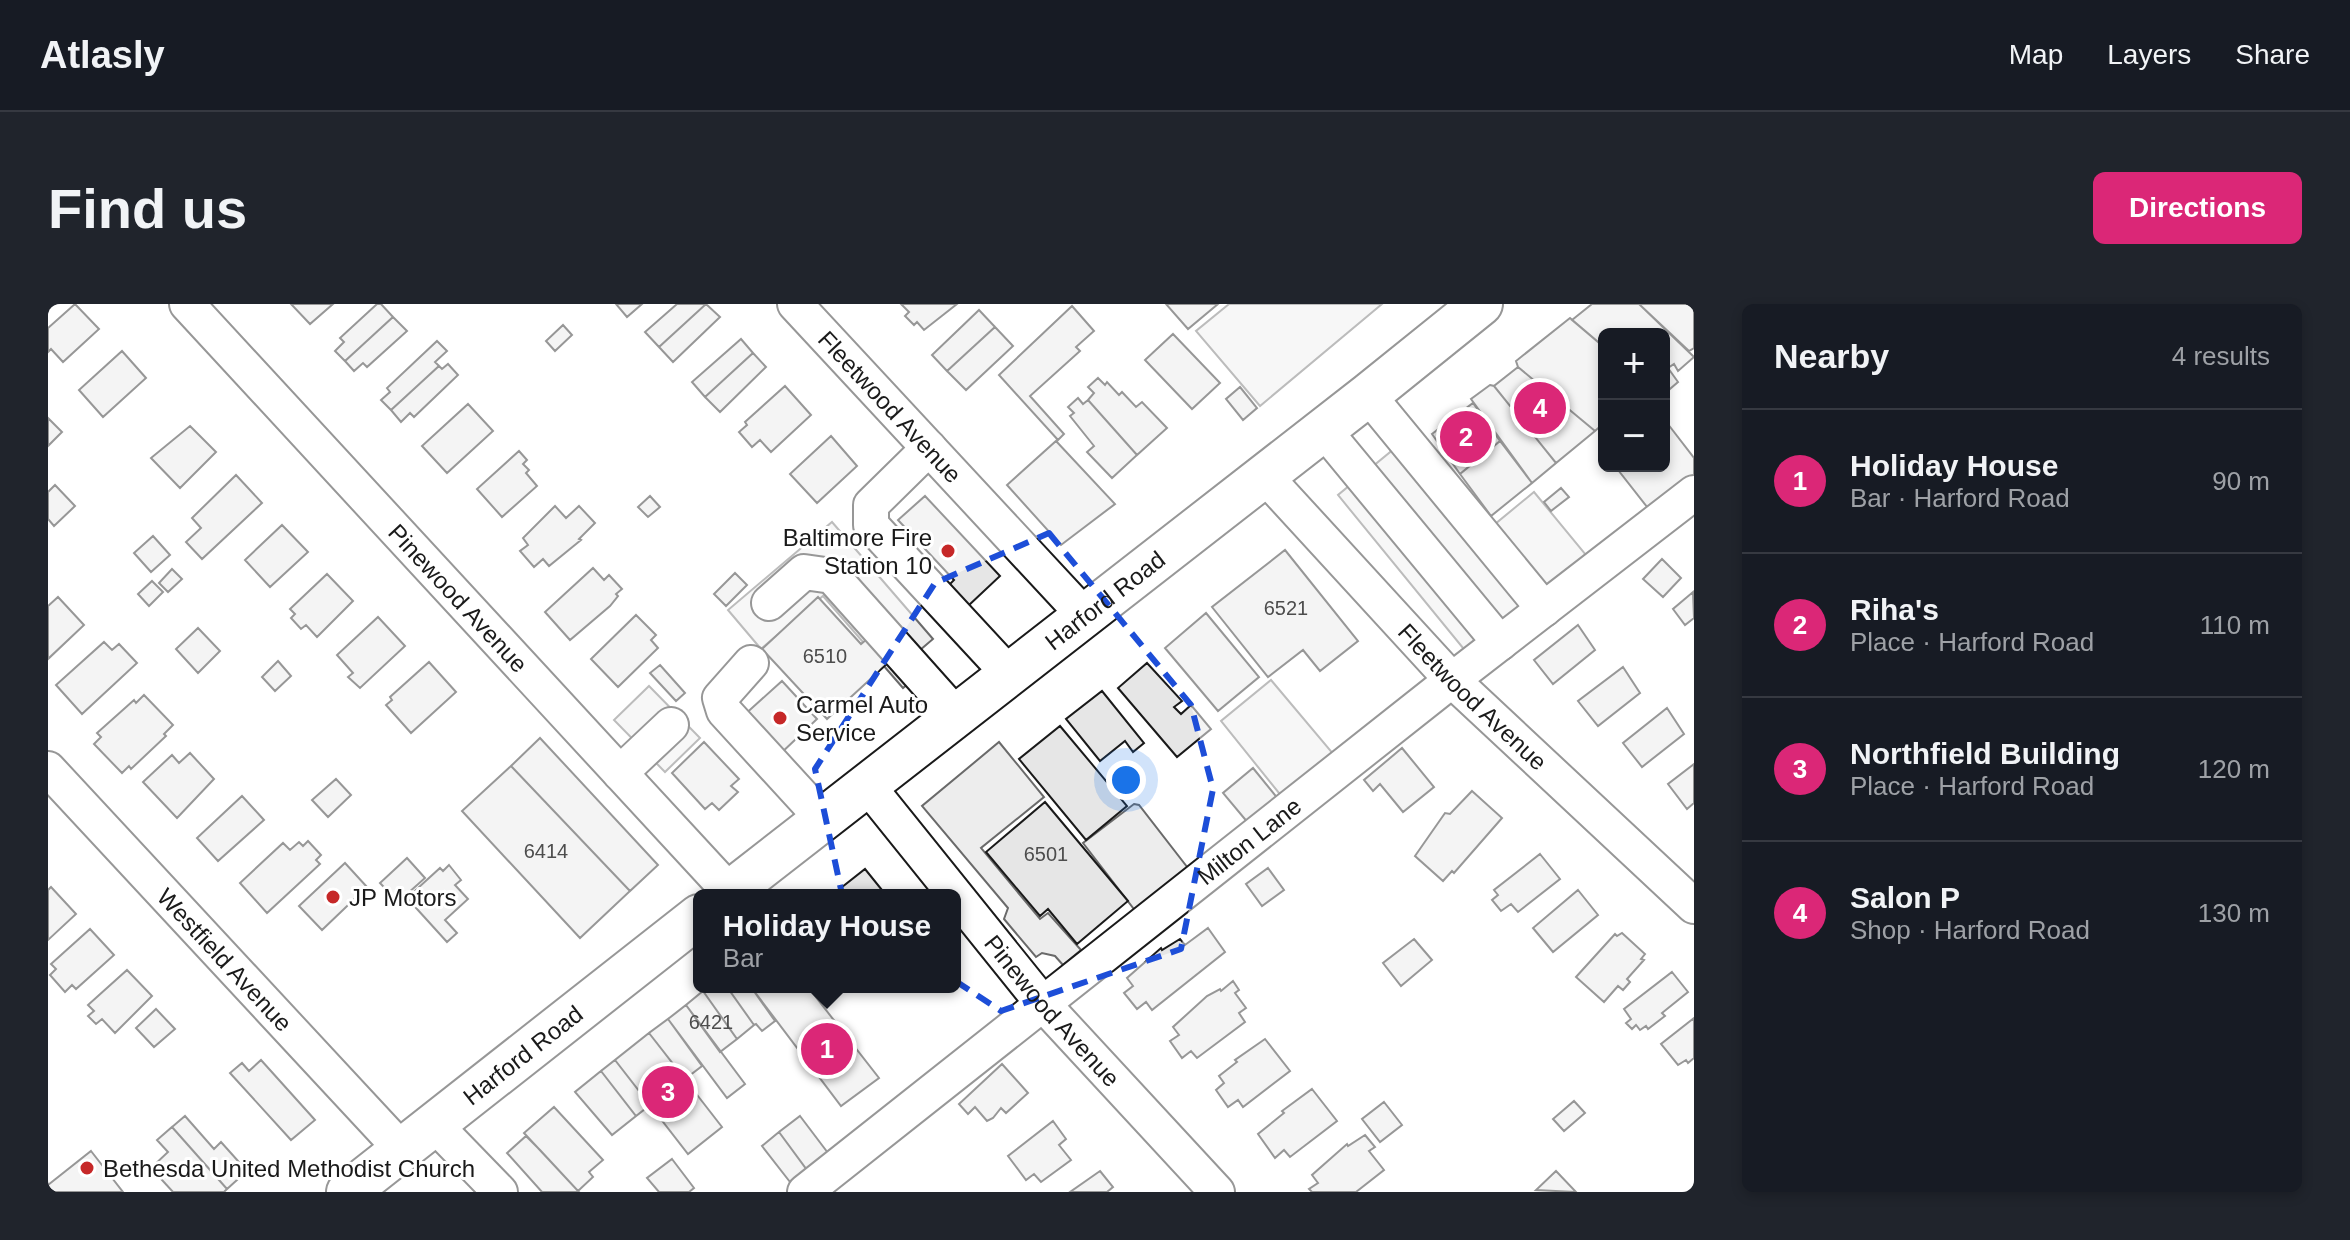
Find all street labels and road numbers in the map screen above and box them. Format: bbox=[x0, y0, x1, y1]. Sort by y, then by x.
street label: Fleetwood Avenue bbox=[813, 325, 967, 488]
street label: Pinewood Avenue bbox=[383, 518, 533, 677]
street label: Harford Road bbox=[1040, 545, 1170, 655]
street label: Fleetwood Avenue bbox=[1393, 618, 1553, 775]
street label: Milton Lane bbox=[1192, 792, 1306, 890]
street label: Westfield Avenue bbox=[152, 883, 298, 1036]
street label: Pinewood Avenue bbox=[979, 929, 1126, 1092]
street label: Harford Road bbox=[457, 1000, 588, 1110]

